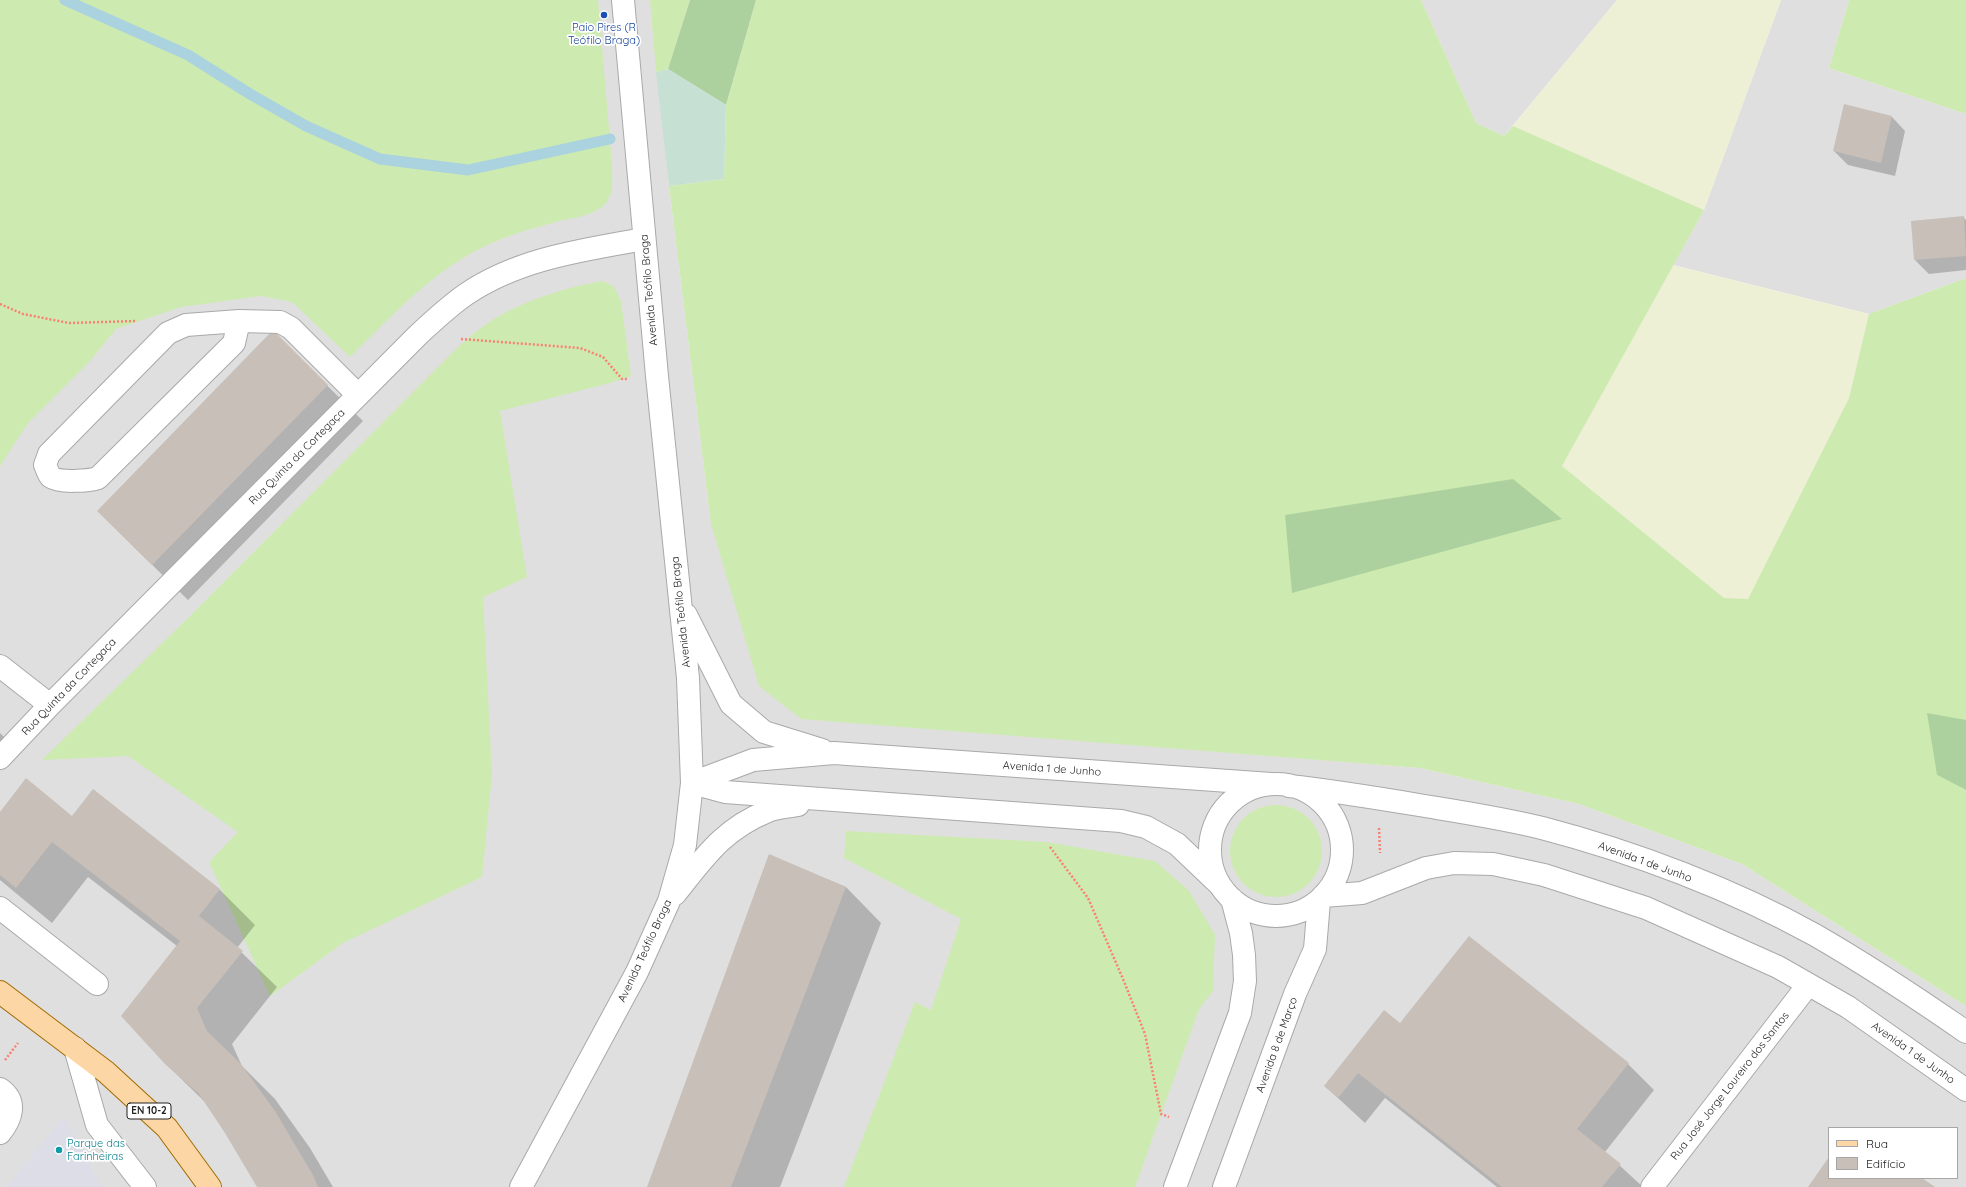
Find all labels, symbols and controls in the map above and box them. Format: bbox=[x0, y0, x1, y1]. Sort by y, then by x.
marker: Paio Pires (R Teófilo Braga) bbox=[599, 10, 609, 20]
place label: Paio Pires (R Teófilo Braga) bbox=[568, 21, 640, 47]
street label: Avenida Teófilo Braga bbox=[638, 234, 660, 346]
street label: Rua Quinta da Cortegaça bbox=[246, 406, 348, 508]
street label: Avenida Teófilo Braga bbox=[669, 556, 693, 668]
street label: Rua Quinta da Cortegaça bbox=[19, 636, 119, 738]
street label: Avenida 1 de Junho bbox=[1002, 759, 1102, 779]
street label: Avenida 1 de Junho bbox=[1596, 839, 1694, 885]
street label: Avenida Teófilo Braga bbox=[615, 898, 675, 1004]
street label: Avenida 8 de Março bbox=[1254, 995, 1300, 1095]
street label: Rua José Jorge Loureiro dos Santos bbox=[1668, 1009, 1792, 1163]
street label: Avenida 1 de Junho bbox=[1869, 1019, 1957, 1087]
road number: EN 10-2 bbox=[127, 1103, 171, 1119]
legend bbox=[1828, 1127, 1958, 1179]
text: Rua bbox=[1866, 1136, 1888, 1151]
place label: Parque das Farinheiras bbox=[67, 1137, 125, 1163]
marker: Parque das Farinheiras bbox=[54, 1145, 64, 1155]
text: Edifício bbox=[1866, 1156, 1906, 1171]

